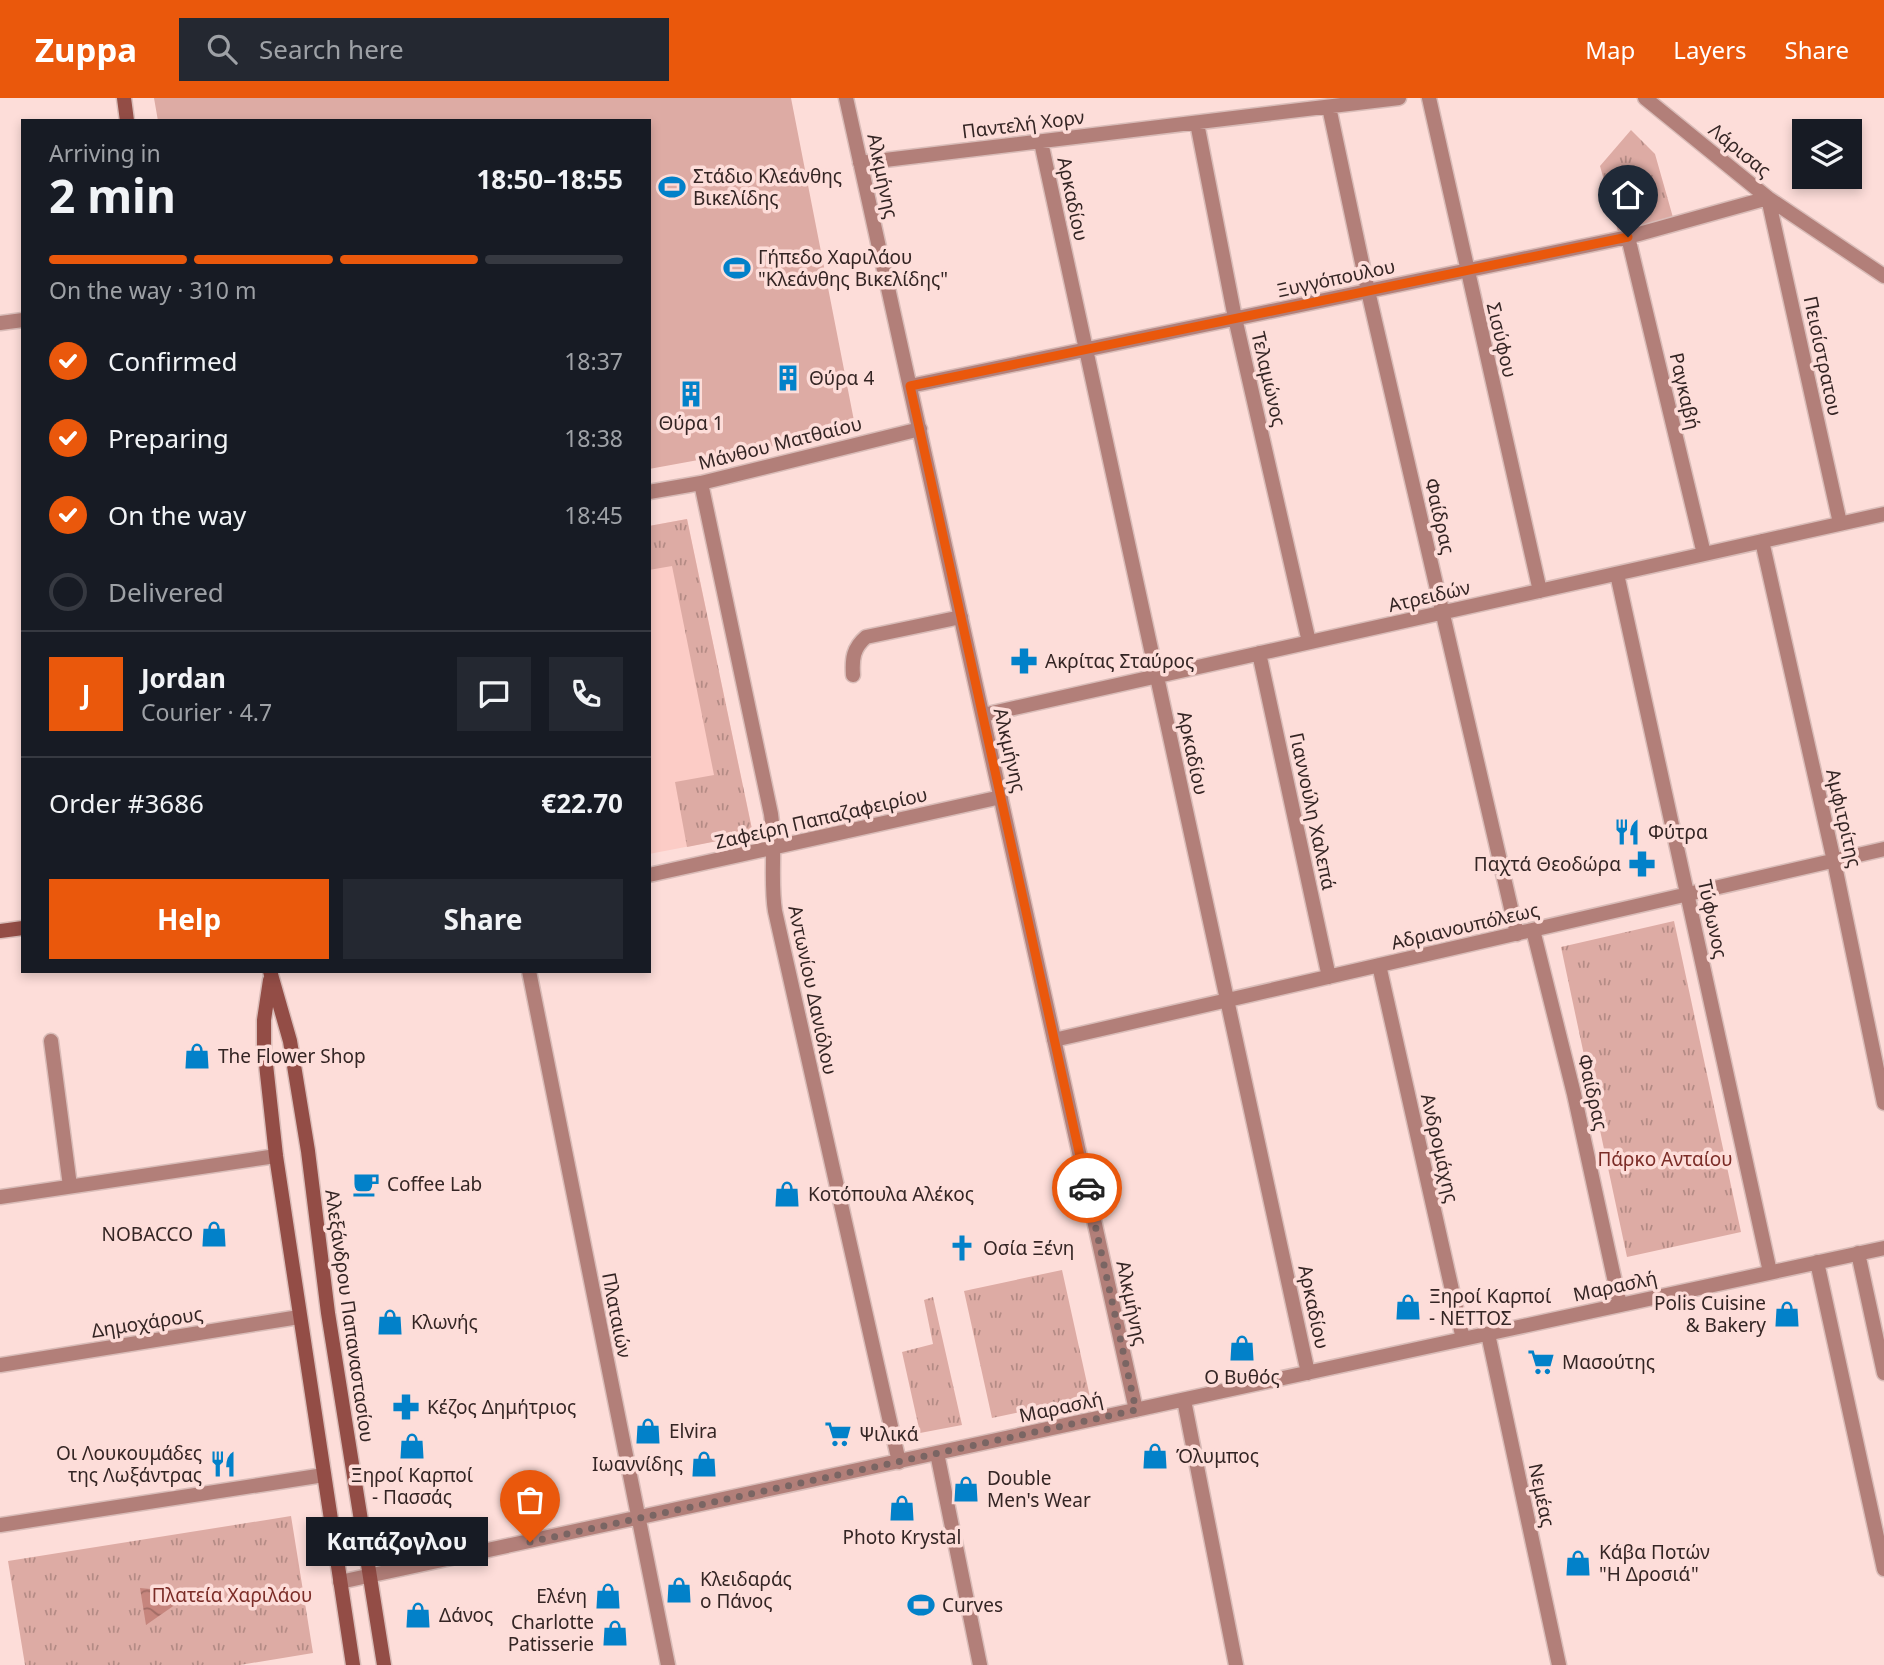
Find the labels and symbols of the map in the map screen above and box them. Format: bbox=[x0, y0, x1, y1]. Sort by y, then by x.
street label: Παντελή Χορν bbox=[960, 104, 1086, 144]
street label: Λάρισας bbox=[1703, 117, 1777, 183]
street label: Αλκμήνης bbox=[861, 131, 905, 221]
street label: Αρκαδίου bbox=[1051, 155, 1095, 243]
place label: Στάδιο Κλεάνθης Βικελίδης bbox=[693, 163, 842, 211]
pin bbox=[1598, 165, 1658, 237]
sports icon: Στάδιο Κλεάνθης Βικελίδης bbox=[657, 172, 687, 202]
place label: Γήπεδο Χαριλάου "Κλεάνθης Βικελίδης" bbox=[758, 244, 948, 292]
sports icon: Γήπεδο Χαριλάου "Κλεάνθης Βικελίδης" bbox=[722, 253, 752, 283]
street label: Ξυγγόπουλου bbox=[1274, 253, 1398, 303]
street label: Πεισίστρατου bbox=[1798, 294, 1848, 418]
street label: Σισύφου bbox=[1481, 300, 1523, 380]
street label: Τελαμώνος bbox=[1245, 329, 1293, 429]
street label: Ραγκαβή bbox=[1664, 350, 1706, 432]
building icon: Θύρα 4 bbox=[773, 363, 803, 393]
place label: Θύρα 4 bbox=[809, 365, 874, 391]
building icon: Θύρα 1 bbox=[676, 379, 706, 409]
place label: Θύρα 1 bbox=[658, 410, 724, 436]
street label: Μάνθου Ματθαίου bbox=[695, 410, 865, 476]
street label: Φαίδρας bbox=[1419, 475, 1461, 557]
street label: Ατρειδών bbox=[1385, 574, 1473, 618]
pharmacy icon: Ακρίτας Σταύρος bbox=[1009, 646, 1039, 676]
place label: Ακρίτας Σταύρος bbox=[1045, 648, 1194, 674]
street label: Αλκμήνης bbox=[988, 705, 1032, 795]
street label: Αρκαδίου bbox=[1171, 709, 1215, 797]
street label: Γιαννούλη Χαλεπά bbox=[1284, 730, 1342, 892]
street label: Αμφιτρίτης bbox=[1820, 766, 1868, 870]
street label: Ζαφείρη Παπαζαφειρίου bbox=[712, 781, 930, 855]
restaurant icon: Φύτρα bbox=[1612, 817, 1642, 847]
place label: Φύτρα bbox=[1648, 819, 1708, 845]
pharmacy icon: Παχτά Θεοδώρα bbox=[1627, 849, 1657, 879]
place label: Παχτά Θεοδώρα bbox=[1474, 851, 1621, 877]
street label: Τύφωνος bbox=[1692, 877, 1734, 961]
street label: Αδριανουπόλεως bbox=[1388, 896, 1542, 956]
street label: Αντωνίου Δανιόλου bbox=[782, 903, 844, 1077]
shop icon: The Flower Shop bbox=[182, 1041, 212, 1071]
place label: The Flower Shop bbox=[218, 1043, 366, 1069]
street label: Φαίδρας bbox=[1572, 1051, 1614, 1133]
street label: Ανδρομάχης bbox=[1415, 1091, 1465, 1205]
park label: Πάρκο Ανταίου bbox=[1597, 1146, 1733, 1172]
courier bbox=[1052, 1153, 1122, 1223]
cafe icon: Coffee Lab bbox=[351, 1169, 381, 1199]
place label: Coffee Lab bbox=[387, 1171, 482, 1197]
shop icon: Κοτόπουλα Αλέκος bbox=[772, 1179, 802, 1209]
place label: Κοτόπουλα Αλέκος bbox=[808, 1181, 974, 1207]
street label: Αλεξάνδρου Παπαναστασίου bbox=[319, 1188, 381, 1444]
shop icon: NOBACCO bbox=[199, 1219, 229, 1249]
place label: NOBACCO bbox=[102, 1221, 193, 1247]
church icon: Οσία Ξένη bbox=[947, 1233, 977, 1263]
place label: Οσία Ξένη bbox=[983, 1235, 1074, 1261]
street label: Αλκμήνης bbox=[1110, 1258, 1154, 1348]
street label: Αρκαδίου bbox=[1292, 1263, 1336, 1351]
street label: Μαρασλή bbox=[1571, 1264, 1659, 1308]
street label: Πλαταιών bbox=[596, 1270, 638, 1360]
place label: Ξηροί Καρποί - ΝΕΤΤΟΣ bbox=[1429, 1283, 1551, 1331]
place label: Polis Cuisine & Bakery bbox=[1654, 1290, 1766, 1338]
shop icon: Ξηροί Καρποί - ΝΕΤΤΟΣ bbox=[1393, 1292, 1423, 1322]
shop icon: Polis Cuisine & Bakery bbox=[1772, 1299, 1802, 1329]
street label: Δημοχάρους bbox=[89, 1300, 205, 1344]
shop icon: Κλωνής bbox=[375, 1307, 405, 1337]
place label: Κλωνής bbox=[411, 1309, 478, 1335]
shop icon: Ο Βυθός bbox=[1227, 1333, 1257, 1363]
supermarket icon: Μασούτης bbox=[1526, 1347, 1556, 1377]
place label: Μασούτης bbox=[1562, 1349, 1655, 1375]
place label: Ο Βυθός bbox=[1204, 1364, 1280, 1390]
street label: Μαρασλή bbox=[1017, 1385, 1105, 1429]
pharmacy icon: Κέζος Δημήτριος bbox=[391, 1392, 421, 1422]
place label: Κέζος Δημήτριος bbox=[427, 1394, 576, 1420]
shop icon: Elvira bbox=[633, 1416, 663, 1446]
place label: Elvira bbox=[669, 1418, 717, 1444]
supermarket icon: Ψιλικά bbox=[823, 1419, 853, 1449]
place label: Ψιλικά bbox=[859, 1421, 919, 1447]
shop icon: Ξηροί Καρποί - Πασσάς bbox=[397, 1431, 427, 1461]
place label: Οι Λουκουμάδες της Λωξάντρας bbox=[56, 1440, 202, 1488]
shop icon: Όλυμπος bbox=[1140, 1441, 1170, 1471]
place label: Όλυμπος bbox=[1176, 1443, 1259, 1469]
restaurant icon: Οι Λουκουμάδες της Λωξάντρας bbox=[208, 1449, 238, 1479]
shop icon: Ιωαννίδης bbox=[689, 1449, 719, 1479]
place label: Ιωαννίδης bbox=[592, 1451, 683, 1477]
street label: Νεμέας bbox=[1523, 1461, 1561, 1529]
place label: Ξηροί Καρποί - Πασσάς bbox=[351, 1462, 473, 1510]
place label: Double Men's Wear bbox=[987, 1465, 1091, 1513]
pin bbox=[500, 1470, 560, 1542]
shop icon: Double Men's Wear bbox=[951, 1474, 981, 1504]
shop icon: Photo Krystal bbox=[887, 1493, 917, 1523]
callout: Καπάζογλου bbox=[306, 1518, 488, 1566]
place label: Photo Krystal bbox=[843, 1524, 961, 1550]
place label: Κάβα Ποτών "Η Δροσιά" bbox=[1599, 1539, 1710, 1587]
shop icon: Κάβα Ποτών "Η Δροσιά" bbox=[1563, 1548, 1593, 1578]
place label: Κλειδαράς ο Πάνος bbox=[700, 1566, 792, 1614]
shop icon: Κλειδαράς ο Πάνος bbox=[664, 1575, 694, 1605]
shop icon: Ελένη bbox=[593, 1581, 623, 1611]
park label: Πλατεία Χαριλάου bbox=[152, 1582, 312, 1608]
place label: Ελένη bbox=[536, 1583, 587, 1609]
sports icon: Curves bbox=[906, 1590, 936, 1620]
place label: Curves bbox=[942, 1592, 1003, 1618]
shop icon: Δάνος bbox=[403, 1600, 433, 1630]
place label: Δάνος bbox=[439, 1602, 493, 1628]
place label: Charlotte Patisserie bbox=[508, 1609, 594, 1657]
shop icon: Charlotte Patisserie bbox=[600, 1618, 630, 1648]

